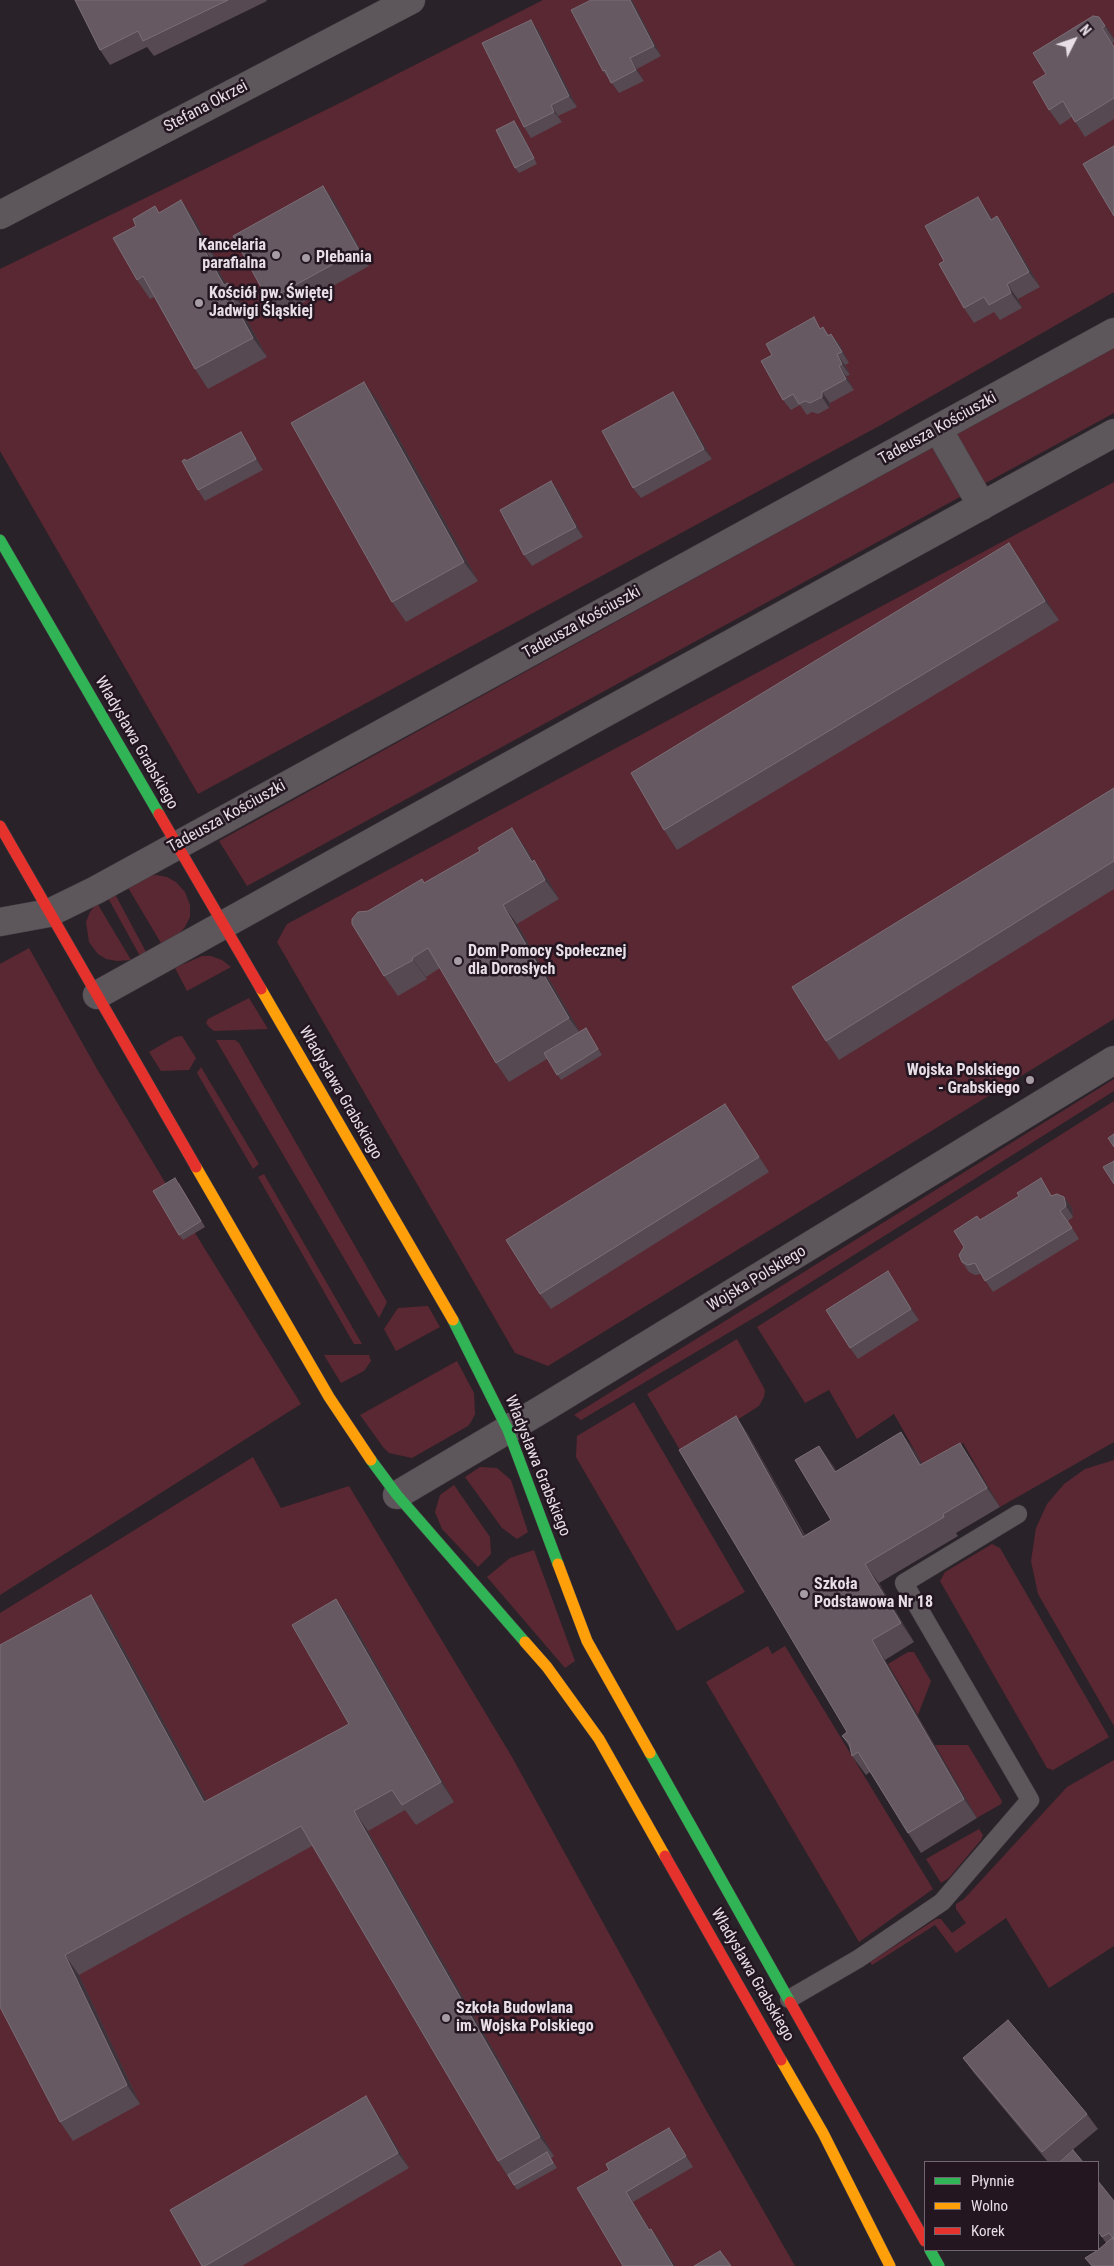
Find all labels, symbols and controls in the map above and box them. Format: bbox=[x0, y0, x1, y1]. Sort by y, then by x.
north arrow bbox=[1049, 15, 1099, 65]
text: N bbox=[1076, 22, 1094, 39]
street label: Stefana Okrzei bbox=[161, 77, 251, 137]
place label: Kancelaria parafialna bbox=[198, 236, 266, 274]
place label: Plebania bbox=[316, 248, 372, 268]
marker: Kancelaria parafialna bbox=[270, 249, 282, 261]
marker: Plebania bbox=[300, 252, 312, 264]
place label: Kościół pw. Świętej Jadwigi Śląskiej bbox=[209, 284, 333, 322]
marker: Kościół pw. Świętej Jadwigi Śląskiej bbox=[193, 297, 205, 309]
street label: Tadeusza Kościuszki bbox=[876, 389, 1000, 469]
street label: Tadeusza Kościuszki bbox=[520, 583, 644, 663]
street label: Władysława Grabskiego bbox=[90, 673, 182, 813]
street label: Tadeusza Kościuszki bbox=[165, 777, 289, 857]
place label: Dom Pomocy Społecznej dla Dorosłych bbox=[468, 942, 626, 980]
marker: Dom Pomocy Społecznej dla Dorosłych bbox=[452, 955, 464, 967]
street label: Władysława Grabskiego bbox=[294, 1023, 386, 1163]
place label: Wojska Polskiego - Grabskiego bbox=[907, 1061, 1020, 1099]
marker: Wojska Polskiego - Grabskiego bbox=[1024, 1074, 1036, 1086]
street label: Wojska Polskiego bbox=[704, 1242, 810, 1316]
street label: Władysława Grabskiego bbox=[500, 1393, 574, 1539]
place label: Szkoła Podstawowa Nr 18 bbox=[814, 1575, 933, 1613]
marker: Szkoła Podstawowa Nr 18 bbox=[798, 1588, 810, 1600]
street label: Władysława Grabskiego bbox=[706, 1905, 798, 2045]
place label: Szkoła Budowlana im. Wojska Polskiego bbox=[456, 1999, 594, 2037]
marker: Szkoła Budowlana im. Wojska Polskiego bbox=[440, 2012, 452, 2024]
legend bbox=[924, 2161, 1099, 2251]
text: Płynnie bbox=[971, 2172, 1014, 2190]
text: Wolno bbox=[971, 2197, 1008, 2215]
text: Korek bbox=[971, 2222, 1005, 2240]

